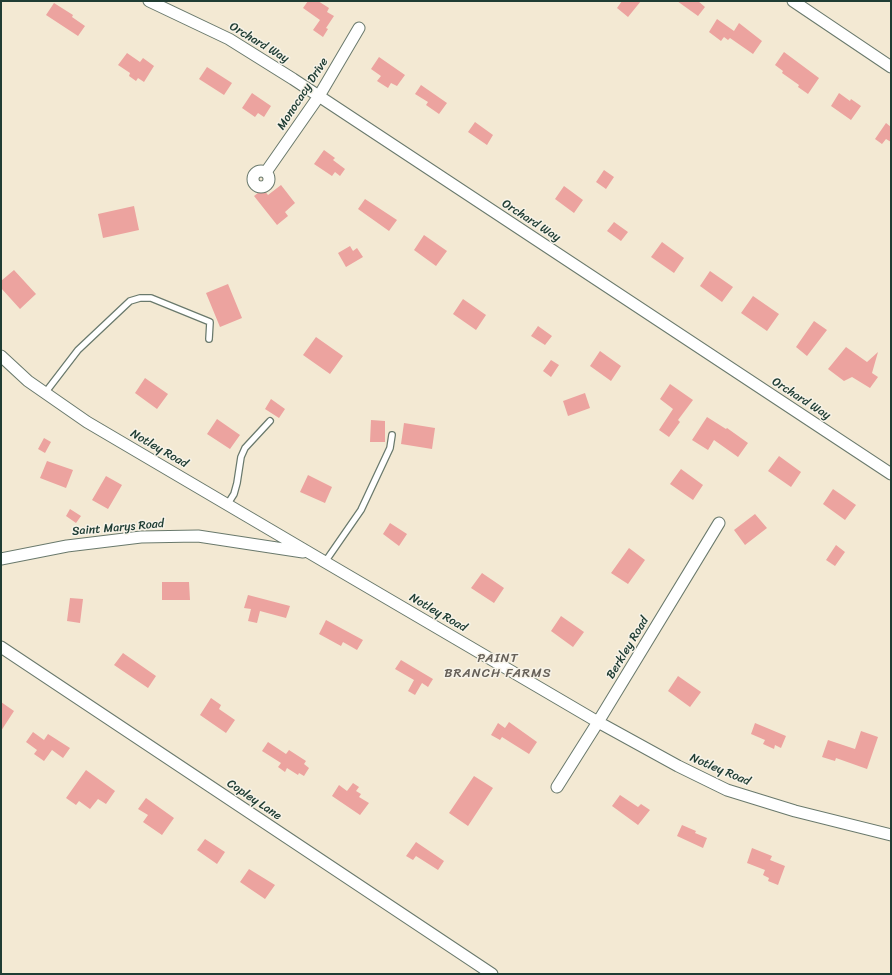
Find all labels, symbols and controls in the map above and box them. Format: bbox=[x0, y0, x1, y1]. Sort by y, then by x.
street label: Orchard Way bbox=[227, 20, 291, 66]
street label: Monocacy Drive bbox=[274, 55, 332, 133]
street label: Orchard Way bbox=[499, 197, 563, 245]
street label: Orchard Way bbox=[769, 375, 833, 423]
street label: Notley Road bbox=[128, 427, 190, 471]
street label: Saint Marys Road bbox=[71, 517, 165, 539]
street label: Notley Road bbox=[407, 591, 469, 635]
street label: Berkley Road bbox=[604, 614, 652, 682]
district label: PAINT BRANCH FARMS bbox=[444, 651, 552, 682]
street label: Notley Road bbox=[688, 751, 752, 789]
street label: Copley Lane bbox=[224, 776, 284, 824]

